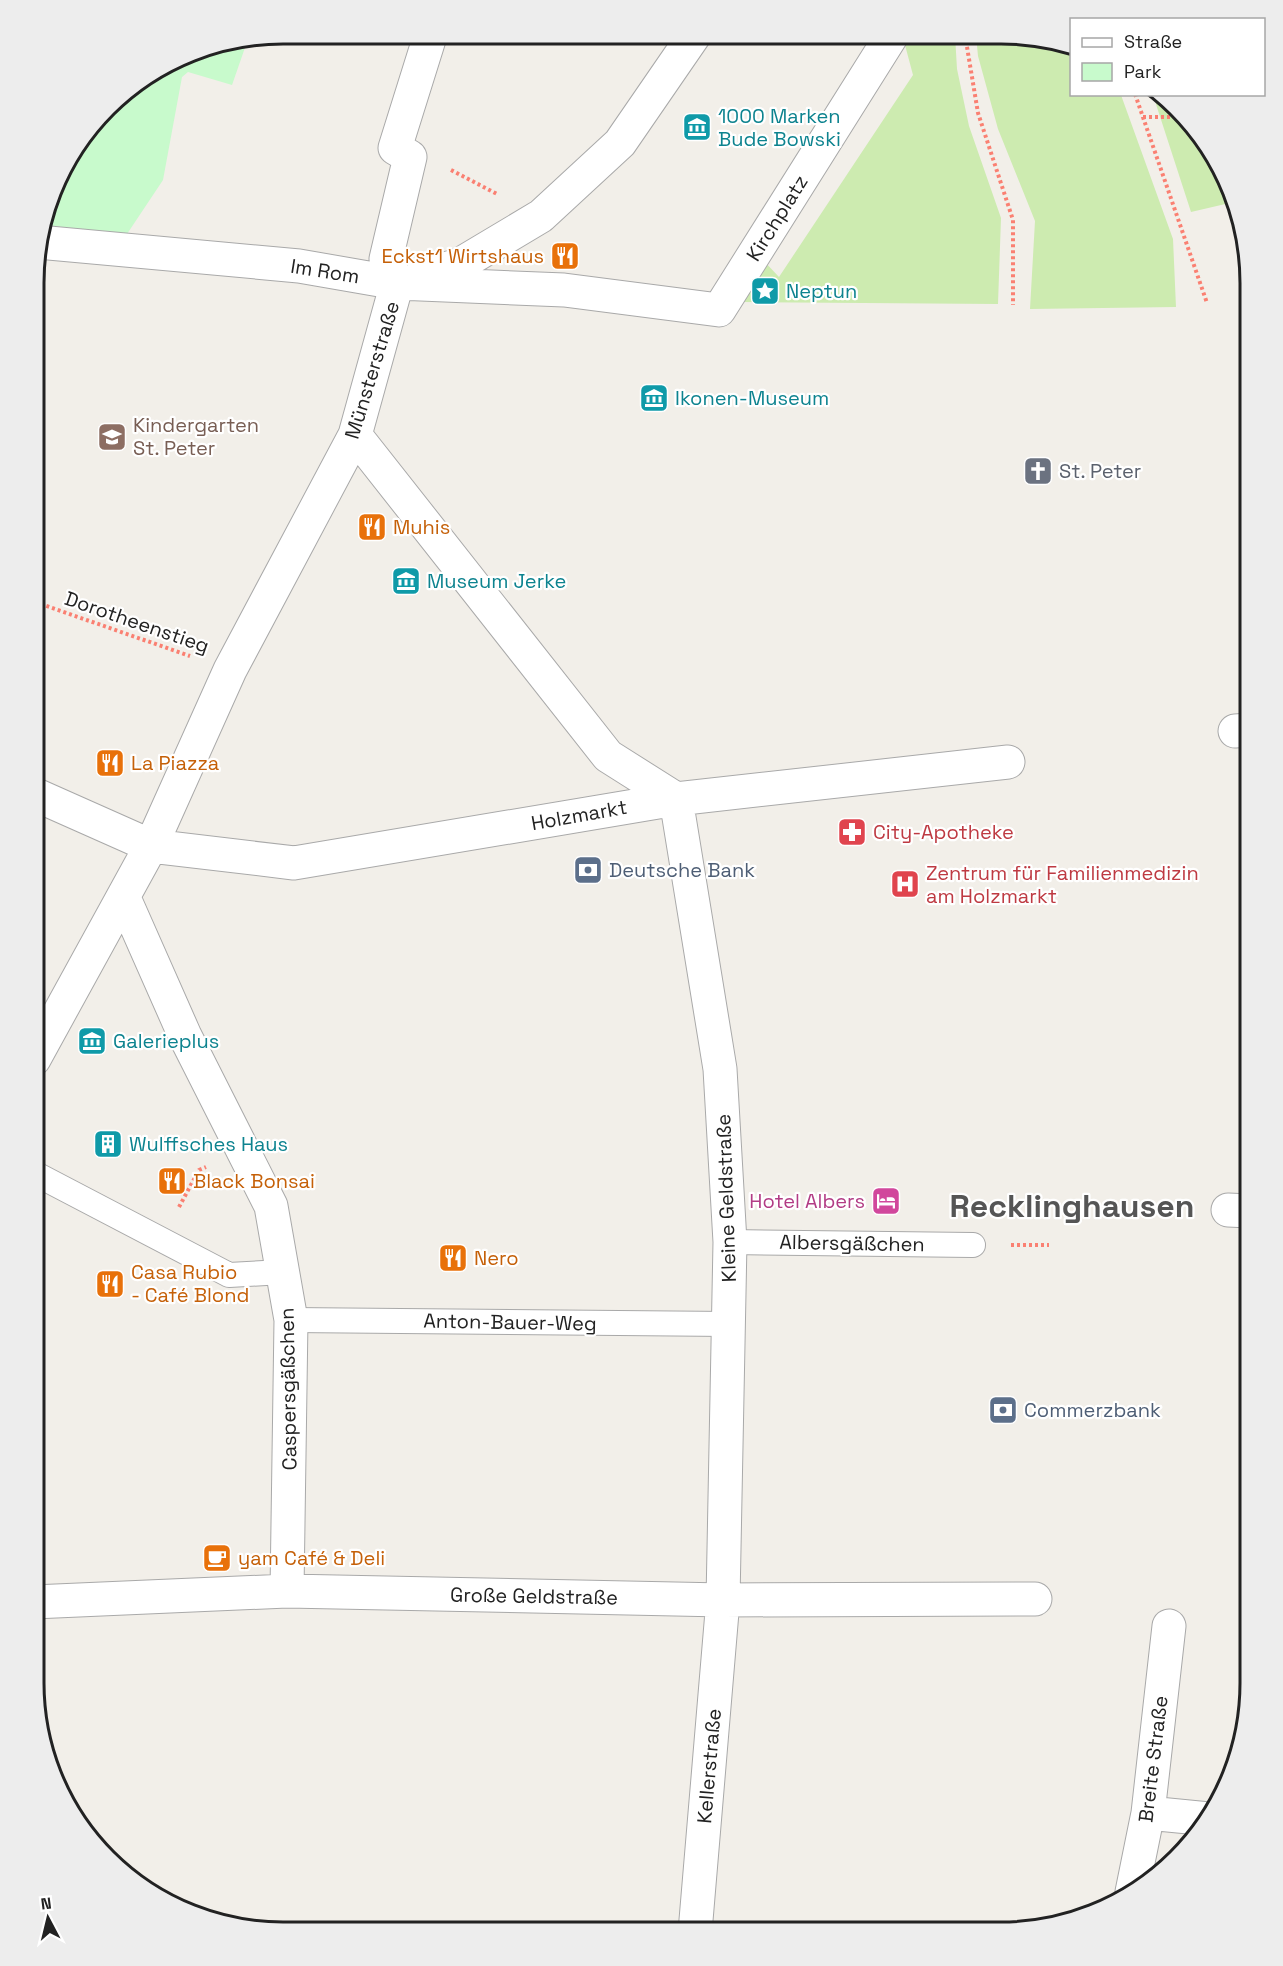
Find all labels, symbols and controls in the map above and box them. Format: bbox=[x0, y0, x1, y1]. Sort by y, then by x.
legend bbox=[1070, 18, 1265, 96]
text: Straße bbox=[1124, 30, 1182, 53]
text: Park bbox=[1124, 60, 1162, 83]
place label: 1000 Marken Bude Bowski bbox=[718, 103, 841, 152]
museum icon: 1000 Marken Bude Bowski bbox=[681, 111, 713, 143]
street label: Kirchplatz bbox=[740, 170, 814, 266]
restaurant icon: Eckst1 Wirtshaus bbox=[549, 240, 581, 272]
place label: Eckst1 Wirtshaus bbox=[381, 243, 544, 269]
street label: Im Rom bbox=[289, 253, 361, 289]
place icon: Neptun bbox=[749, 275, 781, 307]
place label: Neptun bbox=[786, 278, 857, 304]
street label: Münsterstraße bbox=[339, 298, 405, 442]
museum icon: Ikonen-Museum bbox=[638, 382, 670, 414]
place label: Ikonen-Museum bbox=[675, 385, 829, 411]
place label: Kindergarten St. Peter bbox=[133, 412, 259, 461]
school or university icon: Kindergarten St. Peter bbox=[96, 421, 128, 453]
church icon: St. Peter bbox=[1022, 455, 1054, 487]
place label: St. Peter bbox=[1059, 458, 1141, 484]
restaurant icon: Muhis bbox=[356, 511, 388, 543]
place label: Muhis bbox=[393, 514, 450, 540]
museum icon: Museum Jerke bbox=[390, 565, 422, 597]
place label: Museum Jerke bbox=[427, 568, 566, 594]
street label: Dorotheenstieg bbox=[61, 585, 213, 659]
restaurant icon: La Piazza bbox=[94, 747, 126, 779]
place label: La Piazza bbox=[131, 750, 219, 776]
street label: Holzmarkt bbox=[529, 794, 629, 836]
pharmacy icon: City-Apotheke bbox=[836, 816, 868, 848]
place label: City-Apotheke bbox=[873, 819, 1014, 845]
bank icon: Deutsche Bank bbox=[572, 854, 604, 886]
place label: Deutsche Bank bbox=[609, 857, 755, 883]
place label: Zentrum für Familienmedizin am Holzmarkt bbox=[926, 860, 1199, 909]
hospital icon: Zentrum für Familienmedizin am Holzmarkt bbox=[889, 868, 921, 900]
museum icon: Galerieplus bbox=[76, 1025, 108, 1057]
place label: Galerieplus bbox=[113, 1028, 219, 1054]
street label: Kleine Geldstraße bbox=[710, 1113, 742, 1283]
building icon: Wulffsches Haus bbox=[92, 1128, 124, 1160]
place label: Wulffsches Haus bbox=[129, 1131, 288, 1157]
restaurant icon: Black Bonsai bbox=[156, 1165, 188, 1197]
place label: Black Bonsai bbox=[193, 1168, 315, 1194]
hotel icon: Hotel Albers bbox=[870, 1185, 902, 1217]
district label: Recklinghausen bbox=[949, 1186, 1195, 1226]
place label: Hotel Albers bbox=[749, 1188, 865, 1214]
street label: Albersgäßchen bbox=[779, 1229, 925, 1257]
restaurant icon: Nero bbox=[437, 1242, 469, 1274]
place label: Nero bbox=[474, 1245, 519, 1271]
place label: Casa Rubio - Café Blond bbox=[131, 1259, 249, 1308]
restaurant icon: Casa Rubio - Café Blond bbox=[94, 1268, 126, 1300]
street label: Caspersgäßchen bbox=[274, 1307, 302, 1471]
street label: Anton-Bauer-Weg bbox=[423, 1307, 597, 1337]
bank icon: Commerzbank bbox=[987, 1394, 1019, 1426]
place label: Commerzbank bbox=[1024, 1397, 1161, 1423]
cafe icon: yam Café & Deli bbox=[201, 1542, 233, 1574]
place label: yam Café & Deli bbox=[238, 1545, 385, 1571]
street label: Große Geldstraße bbox=[450, 1582, 618, 1610]
street label: Breite Straße bbox=[1132, 1694, 1174, 1824]
street label: Kellerstraße bbox=[691, 1707, 727, 1825]
north arrow bbox=[18, 1888, 78, 1948]
text: N bbox=[40, 1893, 53, 1915]

